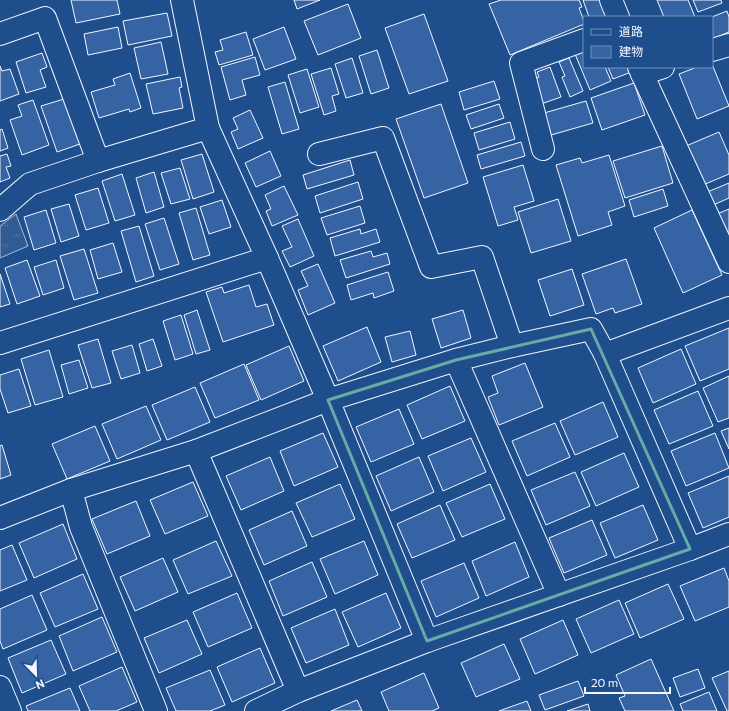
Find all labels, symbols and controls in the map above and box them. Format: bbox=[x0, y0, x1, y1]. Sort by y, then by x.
legend bbox=[583, 16, 713, 68]
text: 道路 bbox=[619, 24, 643, 38]
text: 建物 bbox=[619, 44, 643, 58]
north arrow bbox=[16, 655, 56, 695]
scale bar bbox=[585, 669, 670, 695]
text: 20 m bbox=[591, 675, 618, 689]
text: N bbox=[34, 677, 46, 692]

